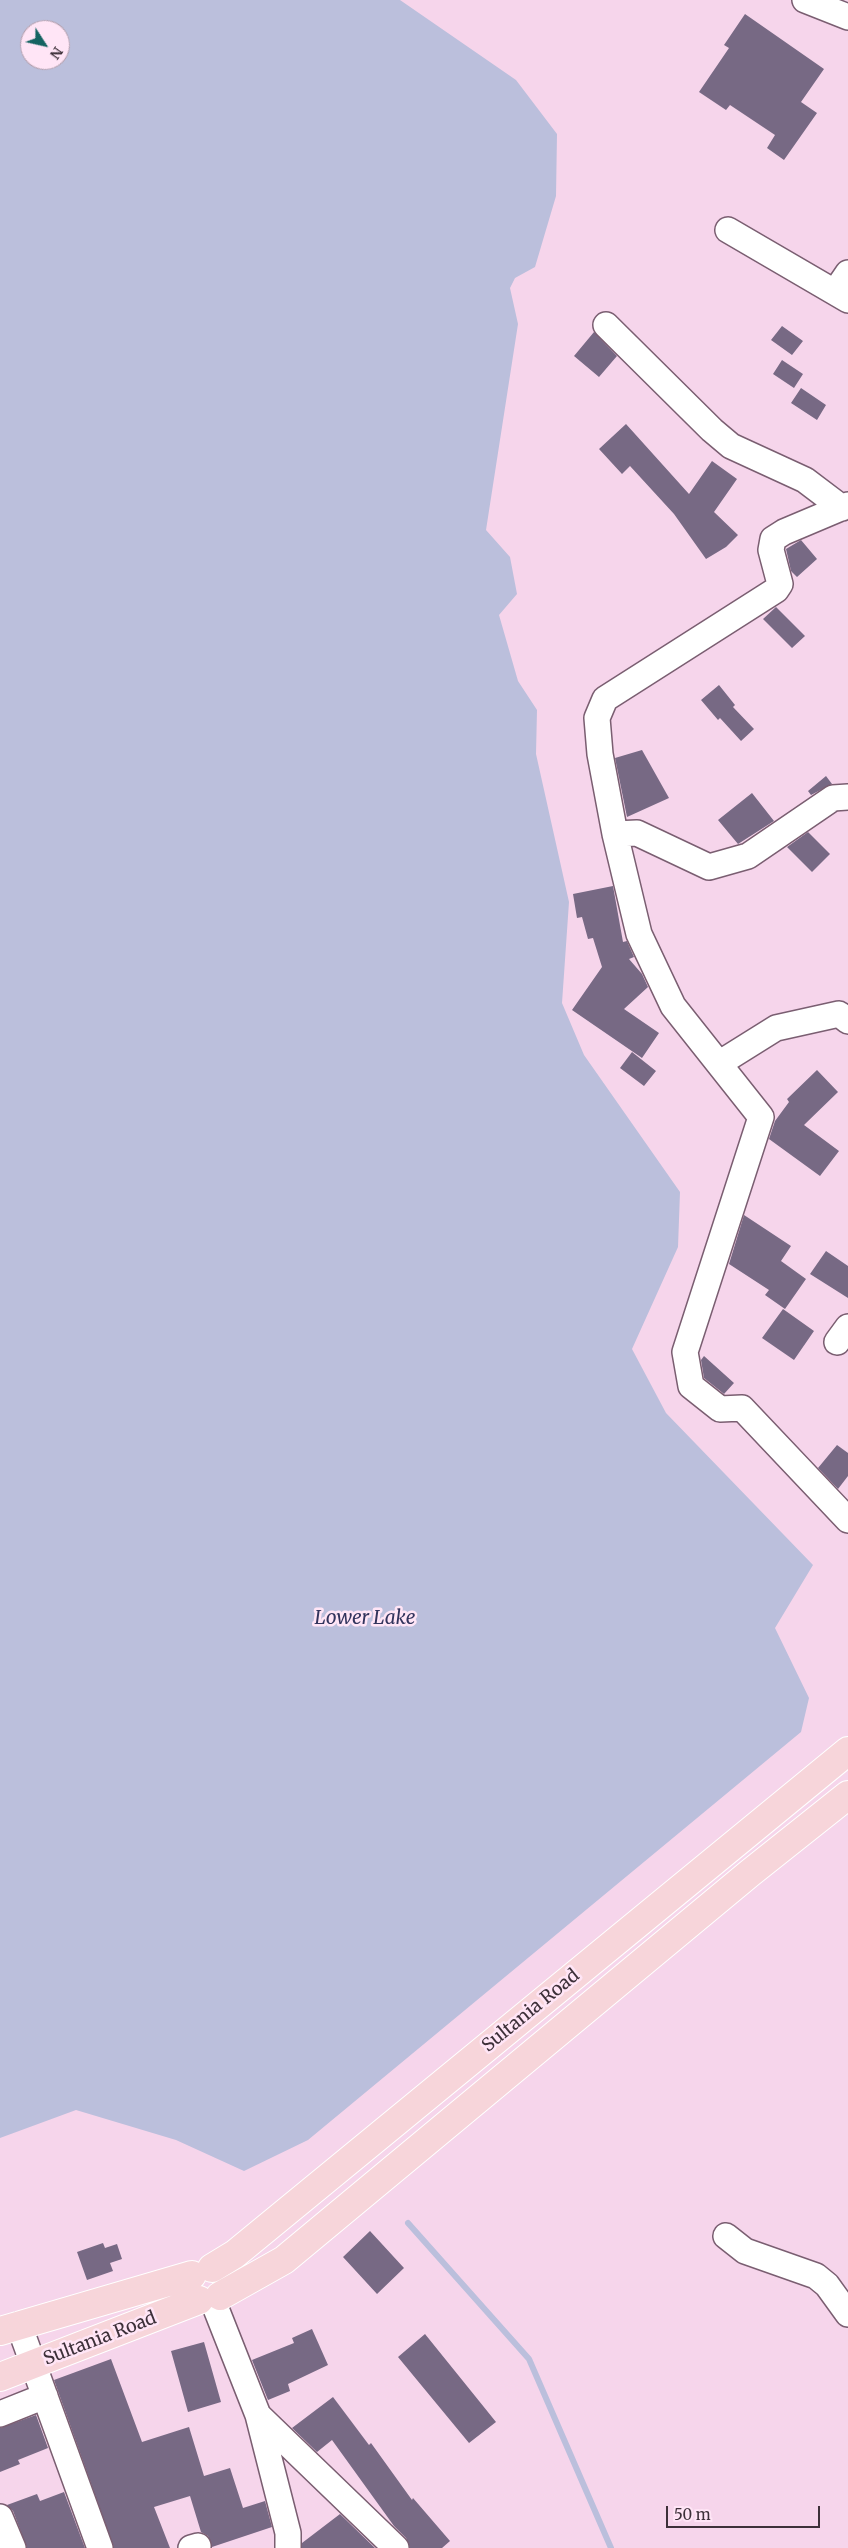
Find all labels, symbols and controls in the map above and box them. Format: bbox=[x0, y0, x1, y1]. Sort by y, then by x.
north arrow bbox=[20, 20, 70, 70]
text: N bbox=[46, 43, 67, 63]
water label: Lower Lake bbox=[314, 1608, 416, 1630]
street label: Sultania Road bbox=[478, 1965, 584, 2057]
street label: Sultania Road bbox=[41, 2308, 159, 2370]
scale bar bbox=[668, 2496, 822, 2528]
text: 50 m bbox=[674, 2505, 711, 2524]

